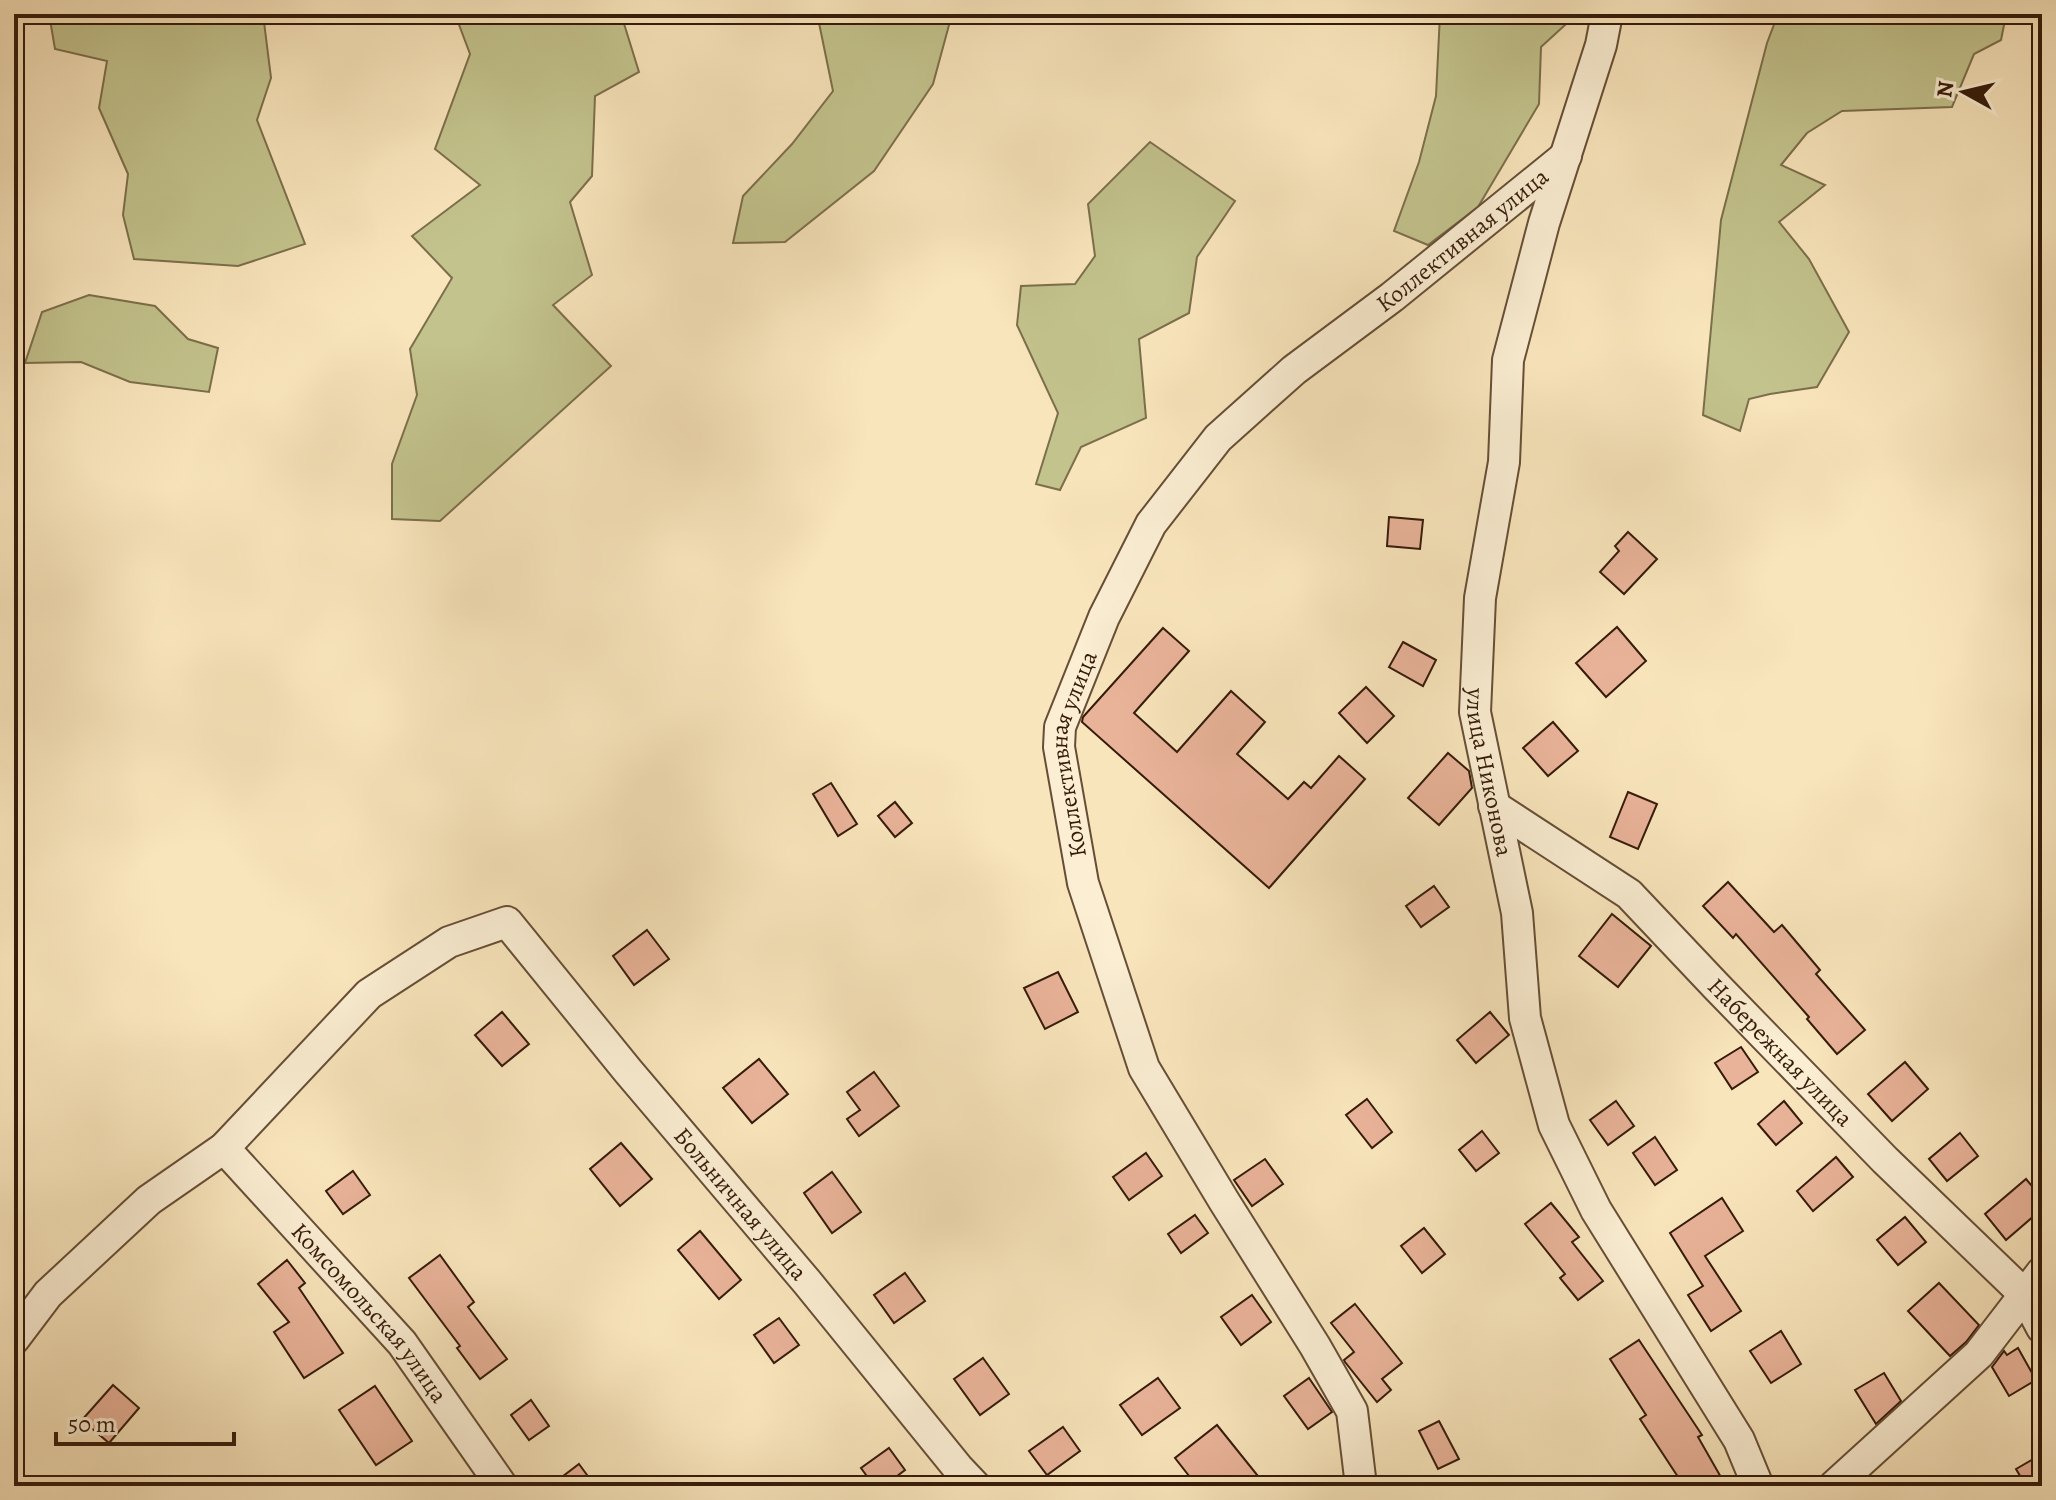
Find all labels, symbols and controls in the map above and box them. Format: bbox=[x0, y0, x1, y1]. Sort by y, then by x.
north arrow bbox=[1924, 52, 2004, 132]
text: N bbox=[1929, 79, 1961, 99]
street label: Коллективная улица bbox=[1370, 161, 1555, 319]
street label: Коллективная улица bbox=[1043, 646, 1105, 860]
street label: улица Никонова bbox=[1459, 687, 1521, 859]
street label: Набережная улица bbox=[1700, 971, 1860, 1134]
street label: Больничная улица bbox=[667, 1121, 815, 1287]
street label: Комсомольская улица bbox=[284, 1216, 455, 1409]
scale bar bbox=[56, 1396, 234, 1446]
text: 50 m bbox=[68, 1408, 116, 1440]

